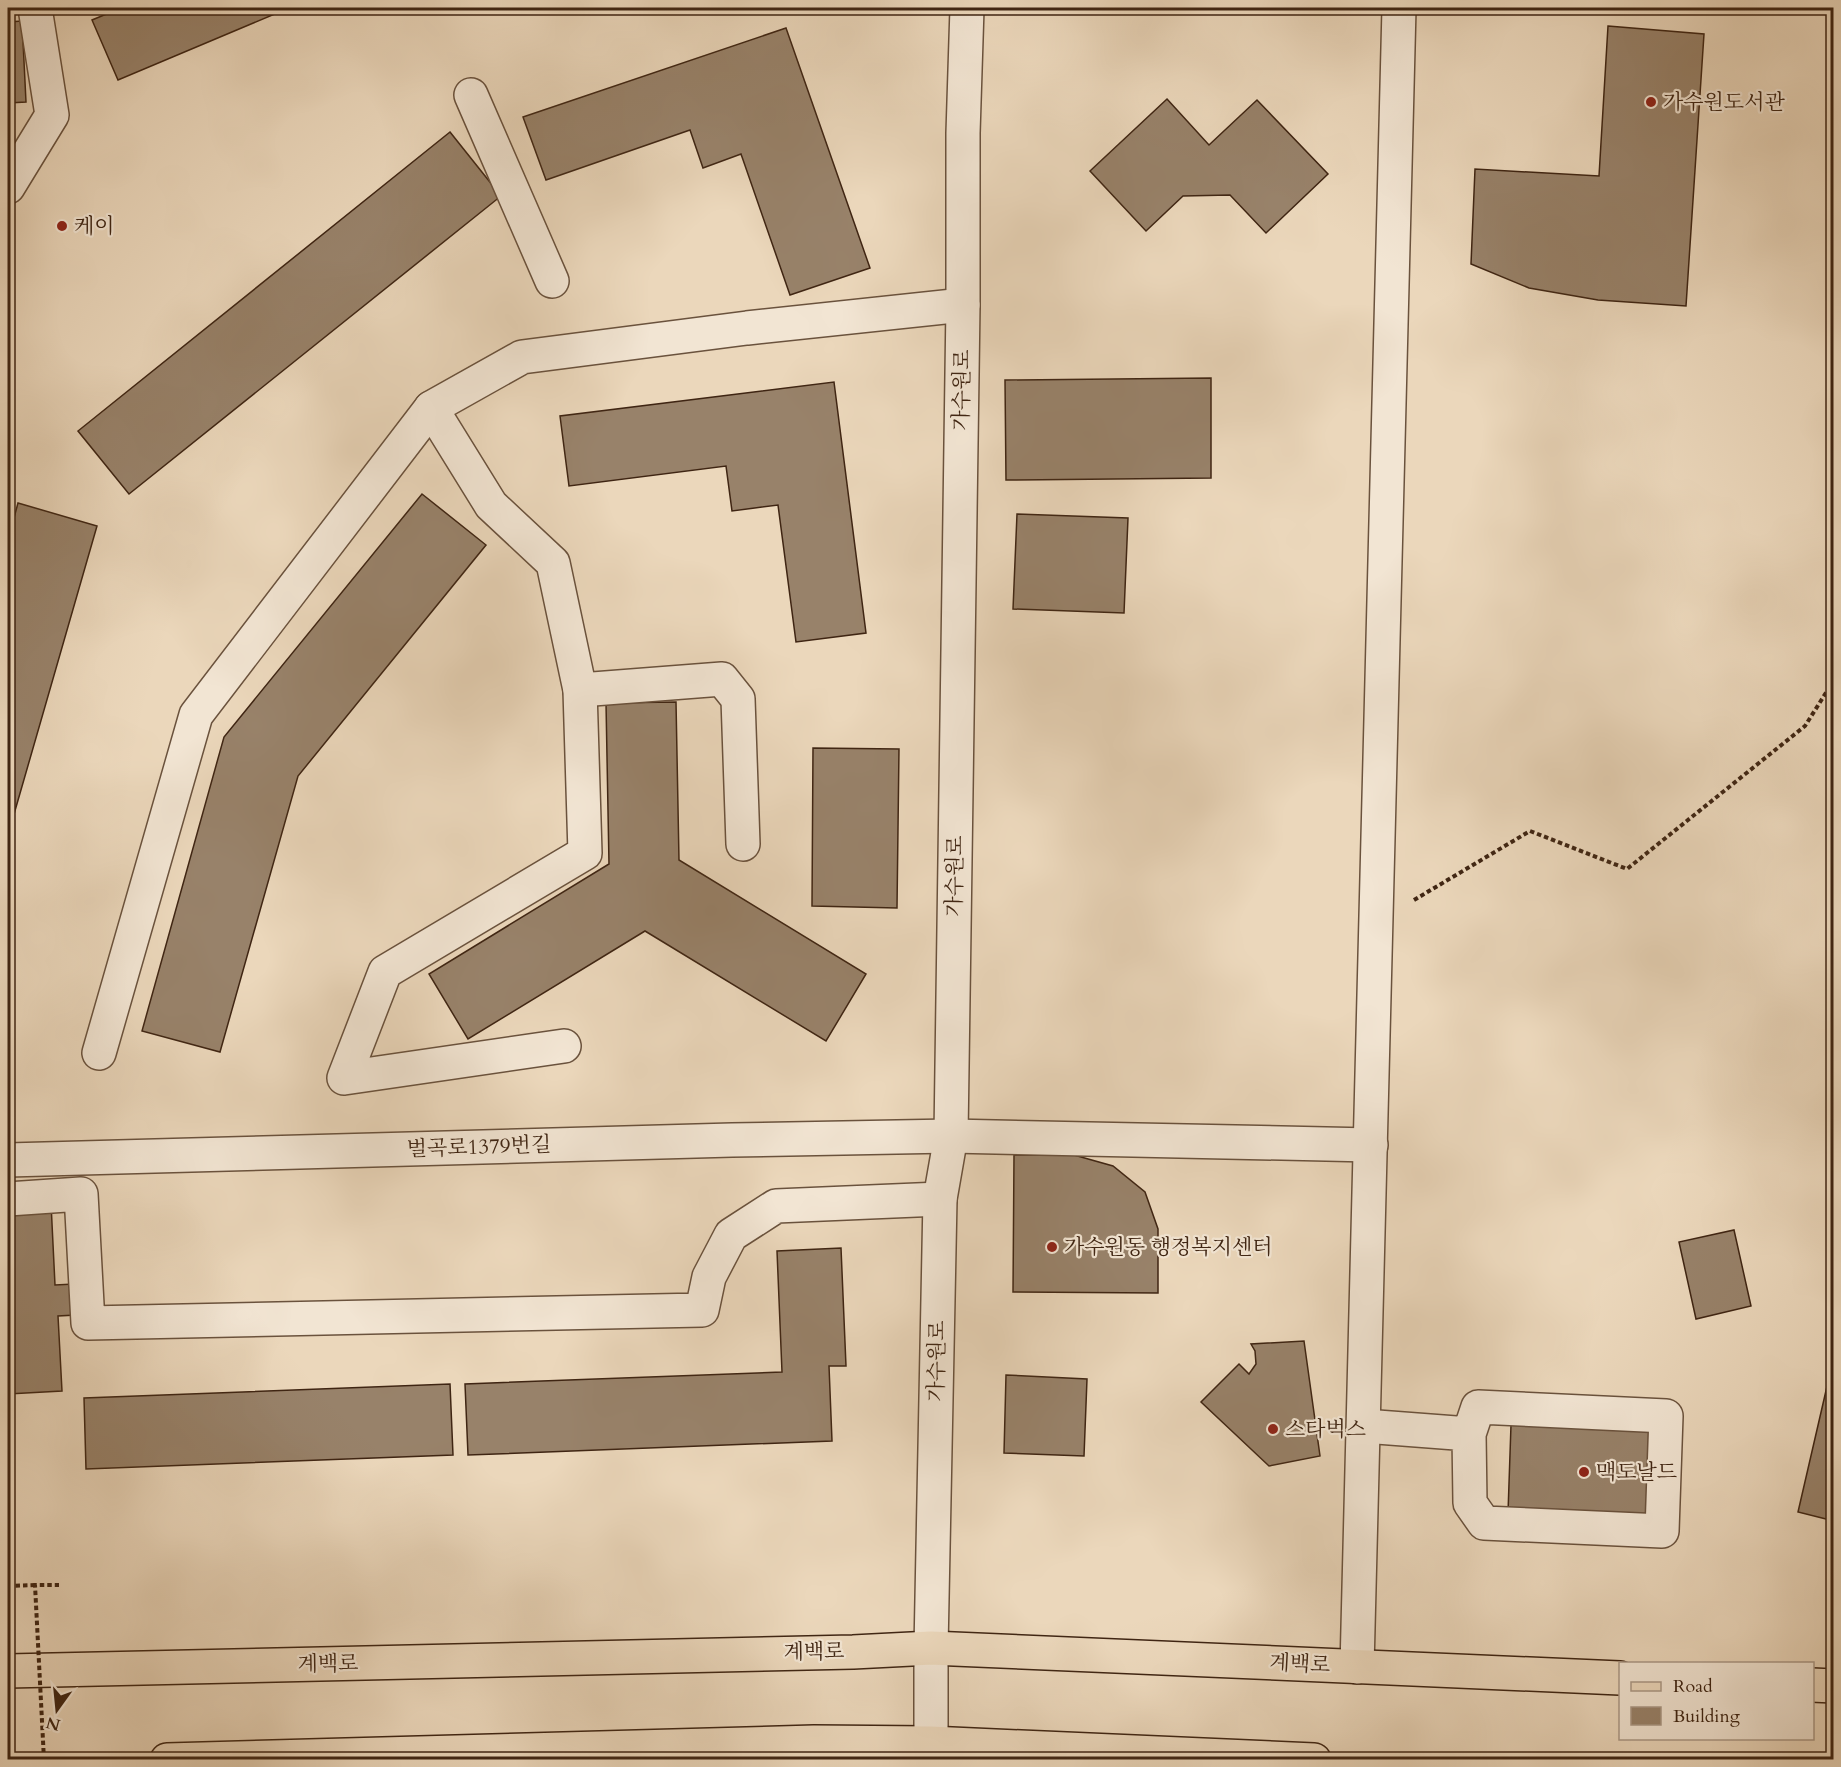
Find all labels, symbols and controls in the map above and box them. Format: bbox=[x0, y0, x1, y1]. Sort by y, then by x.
place label: 가수원도서관 bbox=[1663, 88, 1785, 117]
marker: 가수원도서관 bbox=[1644, 95, 1658, 109]
place label: 케이 bbox=[74, 212, 115, 241]
marker: 케이 bbox=[55, 219, 69, 233]
street label: 가수원로 bbox=[947, 349, 977, 431]
street label: 가수원로 bbox=[940, 835, 970, 917]
street label: 벌곡로1379번길 bbox=[406, 1130, 552, 1164]
place label: 가수원동 행정복지센터 bbox=[1064, 1233, 1273, 1262]
marker: 가수원동 행정복지센터 bbox=[1045, 1240, 1059, 1254]
street label: 가수원로 bbox=[922, 1320, 952, 1402]
place label: 스타벅스 bbox=[1285, 1415, 1366, 1444]
marker: 스타벅스 bbox=[1266, 1422, 1280, 1436]
place label: 맥도날드 bbox=[1596, 1458, 1677, 1487]
marker: 맥도날드 bbox=[1577, 1465, 1591, 1479]
street label: 계백로 bbox=[783, 1637, 845, 1667]
street label: 계백로 bbox=[1269, 1648, 1331, 1680]
street label: 계백로 bbox=[297, 1649, 359, 1679]
legend bbox=[1619, 1662, 1814, 1740]
text: Road bbox=[1673, 1674, 1713, 1699]
north arrow bbox=[27, 1680, 87, 1740]
text: Building bbox=[1673, 1704, 1741, 1729]
text: N bbox=[44, 1711, 63, 1736]

